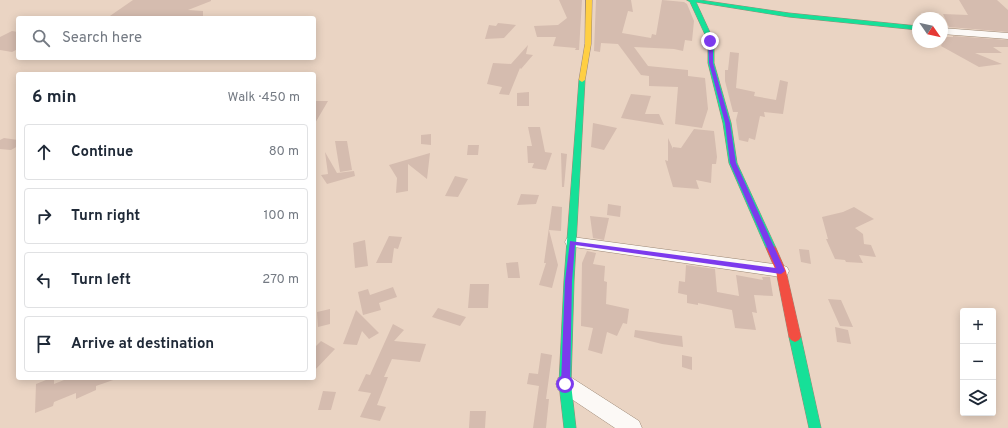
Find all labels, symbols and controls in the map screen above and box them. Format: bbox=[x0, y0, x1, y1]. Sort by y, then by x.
north arrow bbox=[912, 12, 948, 48]
search box bbox=[16, 16, 316, 60]
icon: search bbox=[30, 27, 52, 49]
text: Search here bbox=[62, 29, 142, 48]
route end bbox=[701, 32, 719, 50]
text: 6 min bbox=[32, 87, 76, 109]
text: Walk · 450 m bbox=[228, 90, 300, 106]
icon: ahead bbox=[33, 141, 55, 163]
text: Continue bbox=[71, 143, 133, 162]
text: 80 m bbox=[269, 144, 299, 160]
icon: right bbox=[33, 205, 55, 227]
text: Turn right bbox=[71, 207, 140, 226]
text: 100 m bbox=[263, 208, 299, 224]
icon: left bbox=[33, 269, 55, 291]
text: Turn left bbox=[71, 271, 131, 290]
text: 270 m bbox=[262, 272, 299, 288]
map controls bbox=[960, 308, 996, 416]
button: + bbox=[960, 308, 996, 344]
icon: arrive bbox=[33, 333, 55, 355]
text: Arrive at destination bbox=[71, 335, 214, 354]
button: − bbox=[960, 344, 996, 380]
route start bbox=[556, 375, 574, 393]
button: layers bbox=[960, 380, 996, 416]

